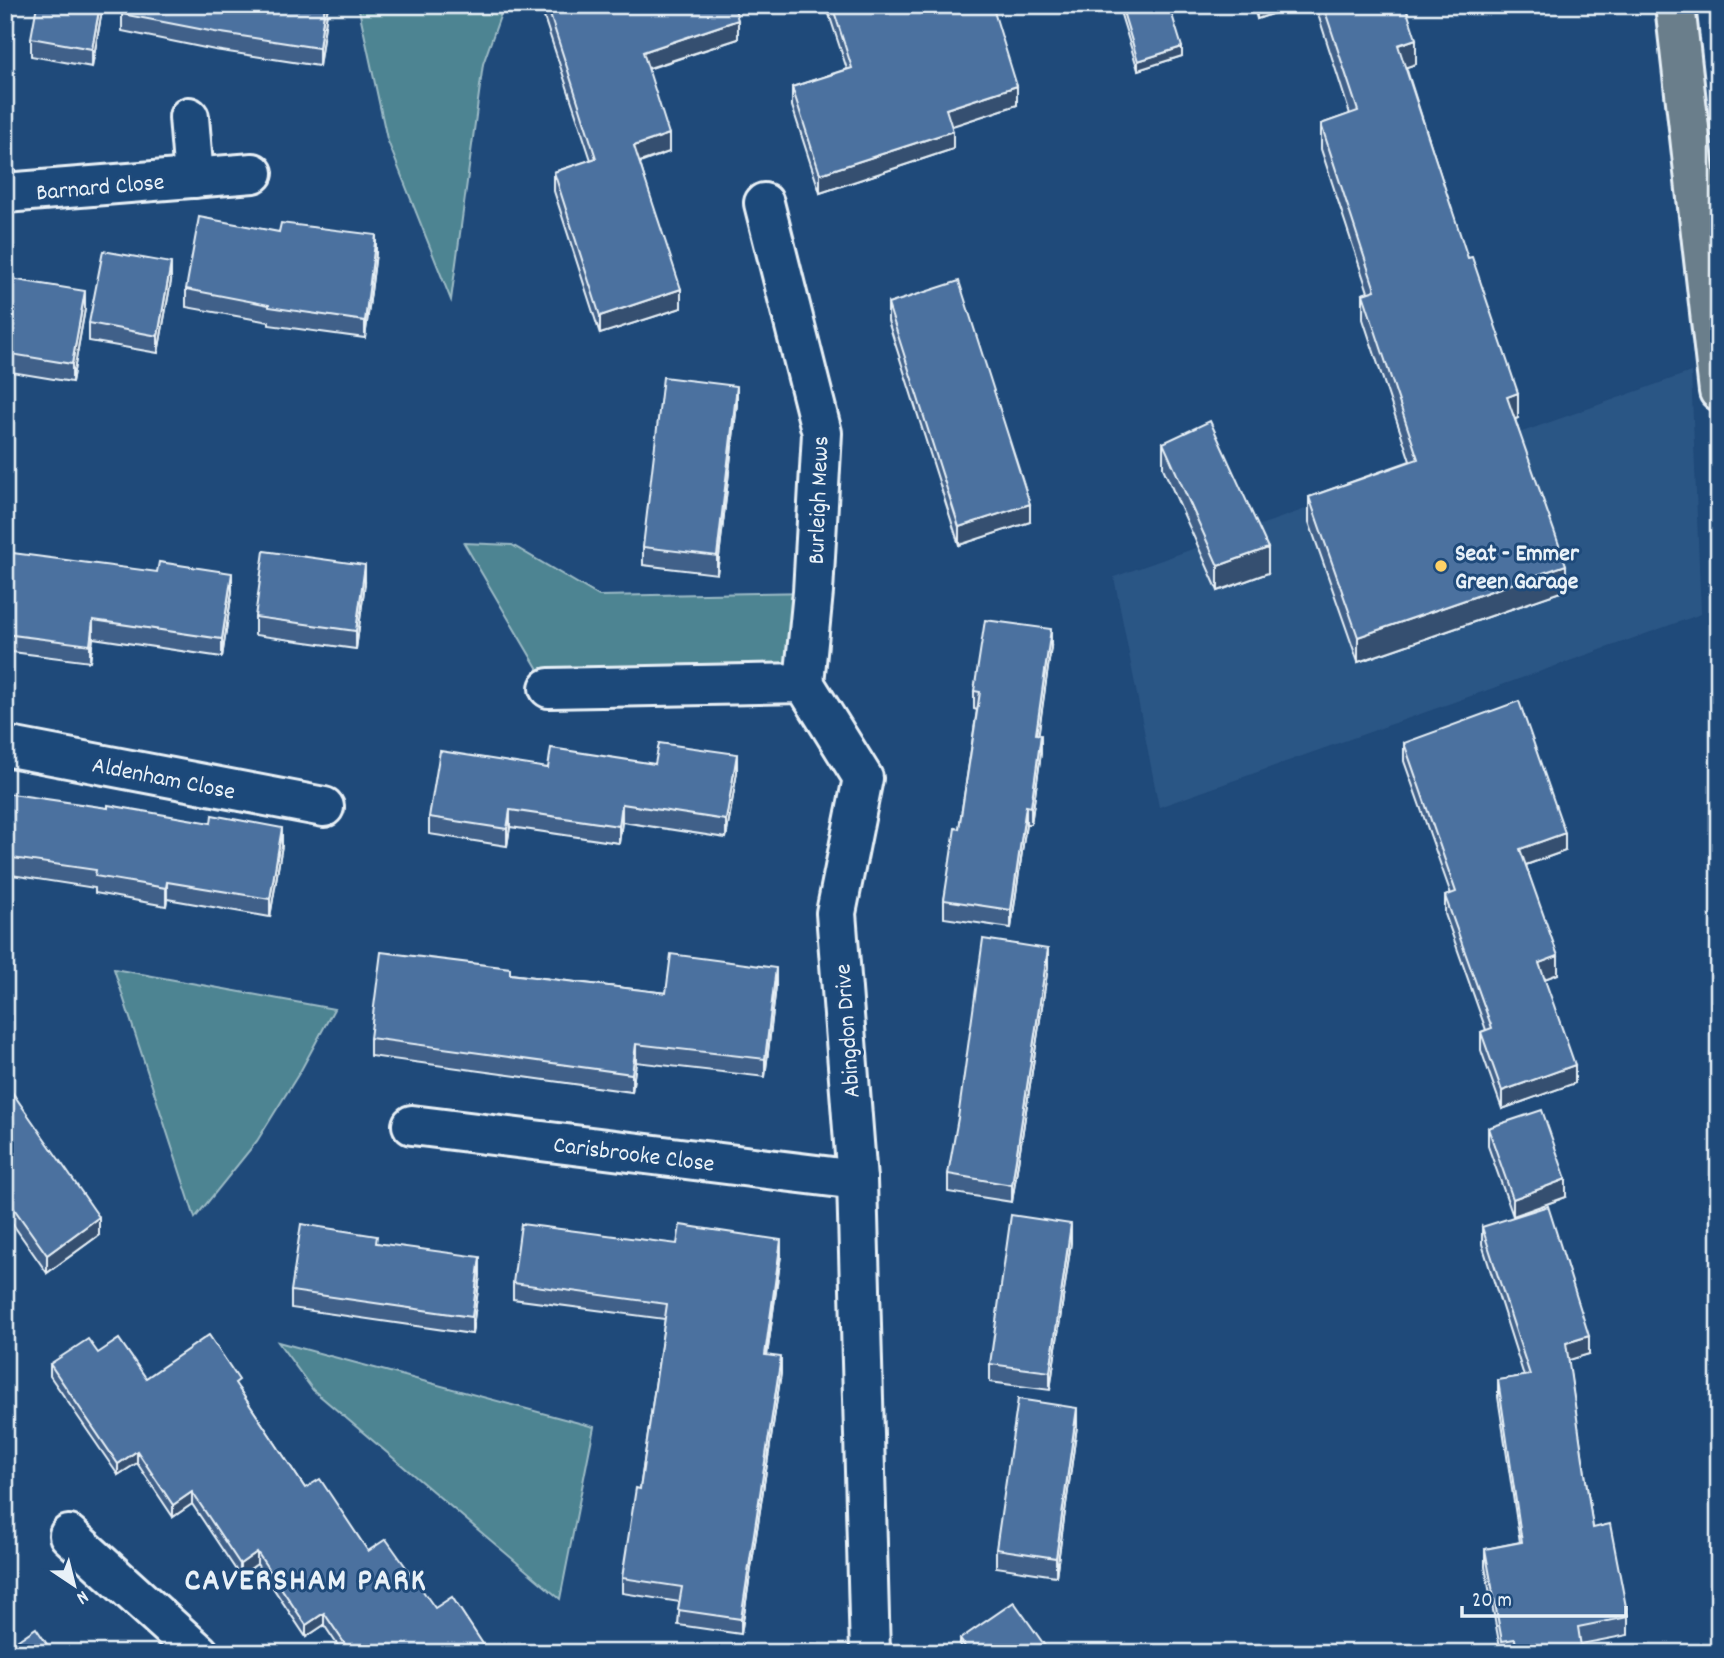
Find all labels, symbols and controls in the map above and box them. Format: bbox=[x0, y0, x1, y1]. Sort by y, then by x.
street label: Barnard Close bbox=[35, 166, 166, 212]
street label: Burleigh Mews bbox=[801, 435, 839, 565]
place label: Seat - Emmer Green Garage bbox=[1455, 538, 1580, 600]
marker: Seat - Emmer Green Garage bbox=[1433, 558, 1449, 574]
street label: Aldenham Close bbox=[89, 749, 238, 810]
street label: Abingdon Drive bbox=[827, 963, 871, 1099]
street label: Carisbrooke Close bbox=[551, 1129, 716, 1183]
north arrow bbox=[38, 1550, 108, 1620]
district label: CAVERSHAM PARK bbox=[184, 1560, 428, 1606]
scale bar bbox=[1462, 1574, 1626, 1618]
text: N bbox=[70, 1582, 93, 1610]
text: 20 m bbox=[1472, 1587, 1512, 1617]

